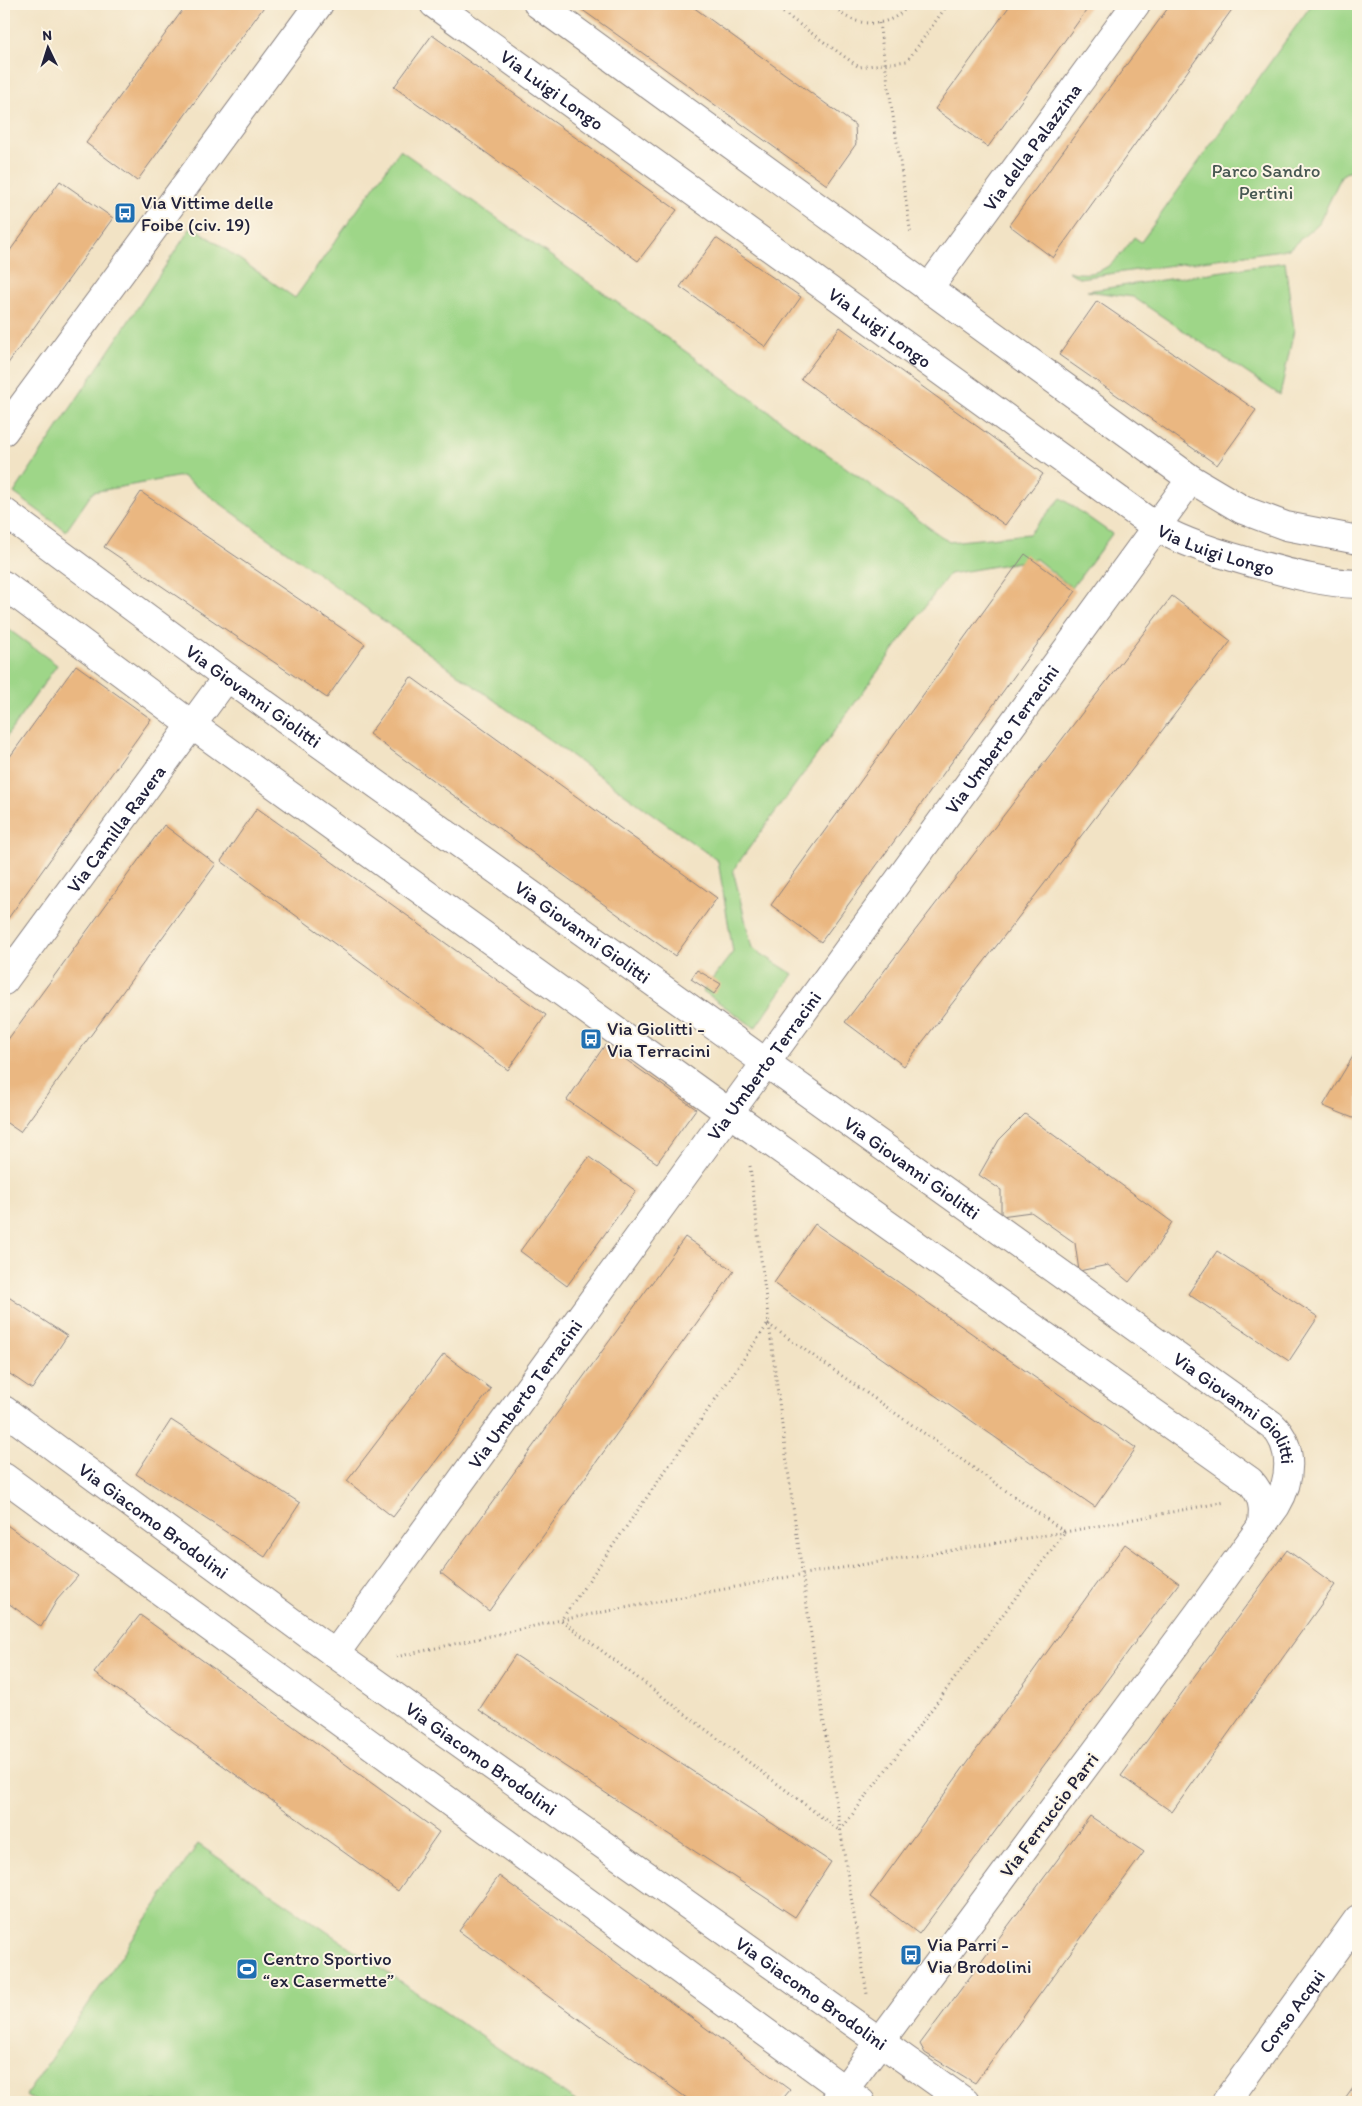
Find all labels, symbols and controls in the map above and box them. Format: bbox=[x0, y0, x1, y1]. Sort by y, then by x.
north arrow bbox=[22, 22, 72, 72]
text: N bbox=[42, 27, 52, 44]
street label: Via Luigi Longo bbox=[496, 44, 609, 135]
street label: Via della Palazzina bbox=[978, 79, 1086, 215]
park label: Parco Sandro Pertini bbox=[1212, 159, 1320, 204]
place label: Via Vittime delle Foibe (civ. 19) bbox=[141, 191, 274, 236]
bus stop icon: Via Vittime delle Foibe (civ. 19) bbox=[113, 201, 137, 225]
street label: Via Luigi Longo bbox=[824, 282, 937, 373]
street label: Via Luigi Longo bbox=[1154, 518, 1277, 580]
street label: Via Giovanni Giolitti bbox=[181, 639, 326, 752]
street label: Via Umberto Terracini bbox=[939, 660, 1064, 818]
street label: Via Camilla Ravera bbox=[61, 760, 170, 897]
street label: Via Giovanni Giolitti bbox=[510, 875, 655, 988]
street label: Via Umberto Terracini bbox=[702, 986, 826, 1145]
place label: Via Giolitti - Via Terracini bbox=[607, 1017, 710, 1062]
bus stop icon: Via Giolitti - Via Terracini bbox=[579, 1027, 603, 1051]
street label: Via Giovanni Giolitti bbox=[840, 1111, 985, 1224]
street label: Via Umberto Terracini bbox=[463, 1315, 587, 1473]
street label: Via Giovanni Giolitti bbox=[1169, 1347, 1300, 1465]
street label: Via Giacomo Brodolini bbox=[74, 1457, 233, 1583]
street label: Via Giacomo Brodolini bbox=[401, 1696, 562, 1820]
street label: Via Ferruccio Parri bbox=[995, 1748, 1103, 1882]
street label: Via Giacomo Brodolini bbox=[731, 1931, 892, 2055]
place label: Via Parri - Via Brodolini bbox=[927, 1933, 1032, 1978]
bus stop icon: Via Parri - Via Brodolini bbox=[899, 1943, 923, 1967]
place label: Centro Sportivo “ex Casermette” bbox=[263, 1947, 394, 1992]
sports icon: Centro Sportivo “ex Casermette” bbox=[235, 1957, 259, 1981]
street label: Corso Acqui bbox=[1253, 1965, 1330, 2058]

